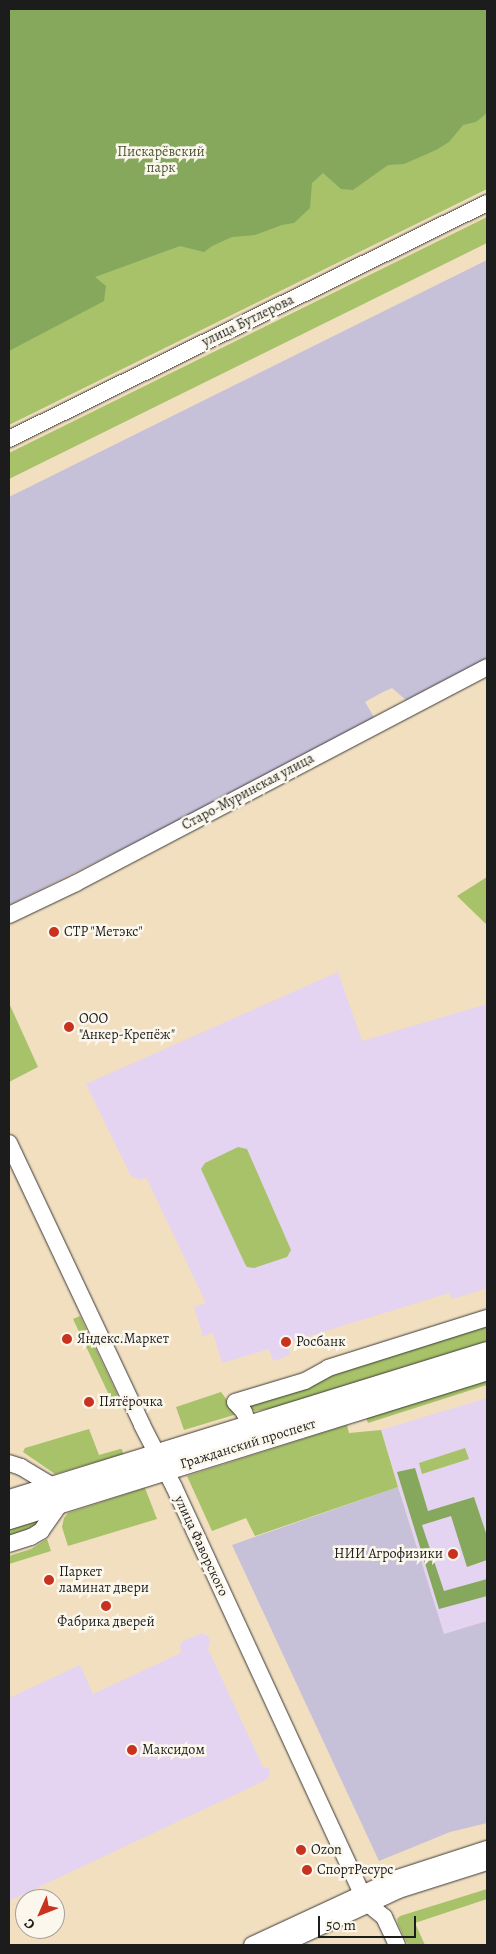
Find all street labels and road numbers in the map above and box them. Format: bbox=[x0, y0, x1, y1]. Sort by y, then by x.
street label: улица Бутлерова bbox=[199, 291, 297, 351]
street label: Старо-Муринская улица bbox=[179, 750, 317, 834]
street label: Гражданский проспект bbox=[178, 1415, 318, 1473]
street label: улица Фаворского bbox=[170, 1493, 232, 1599]

